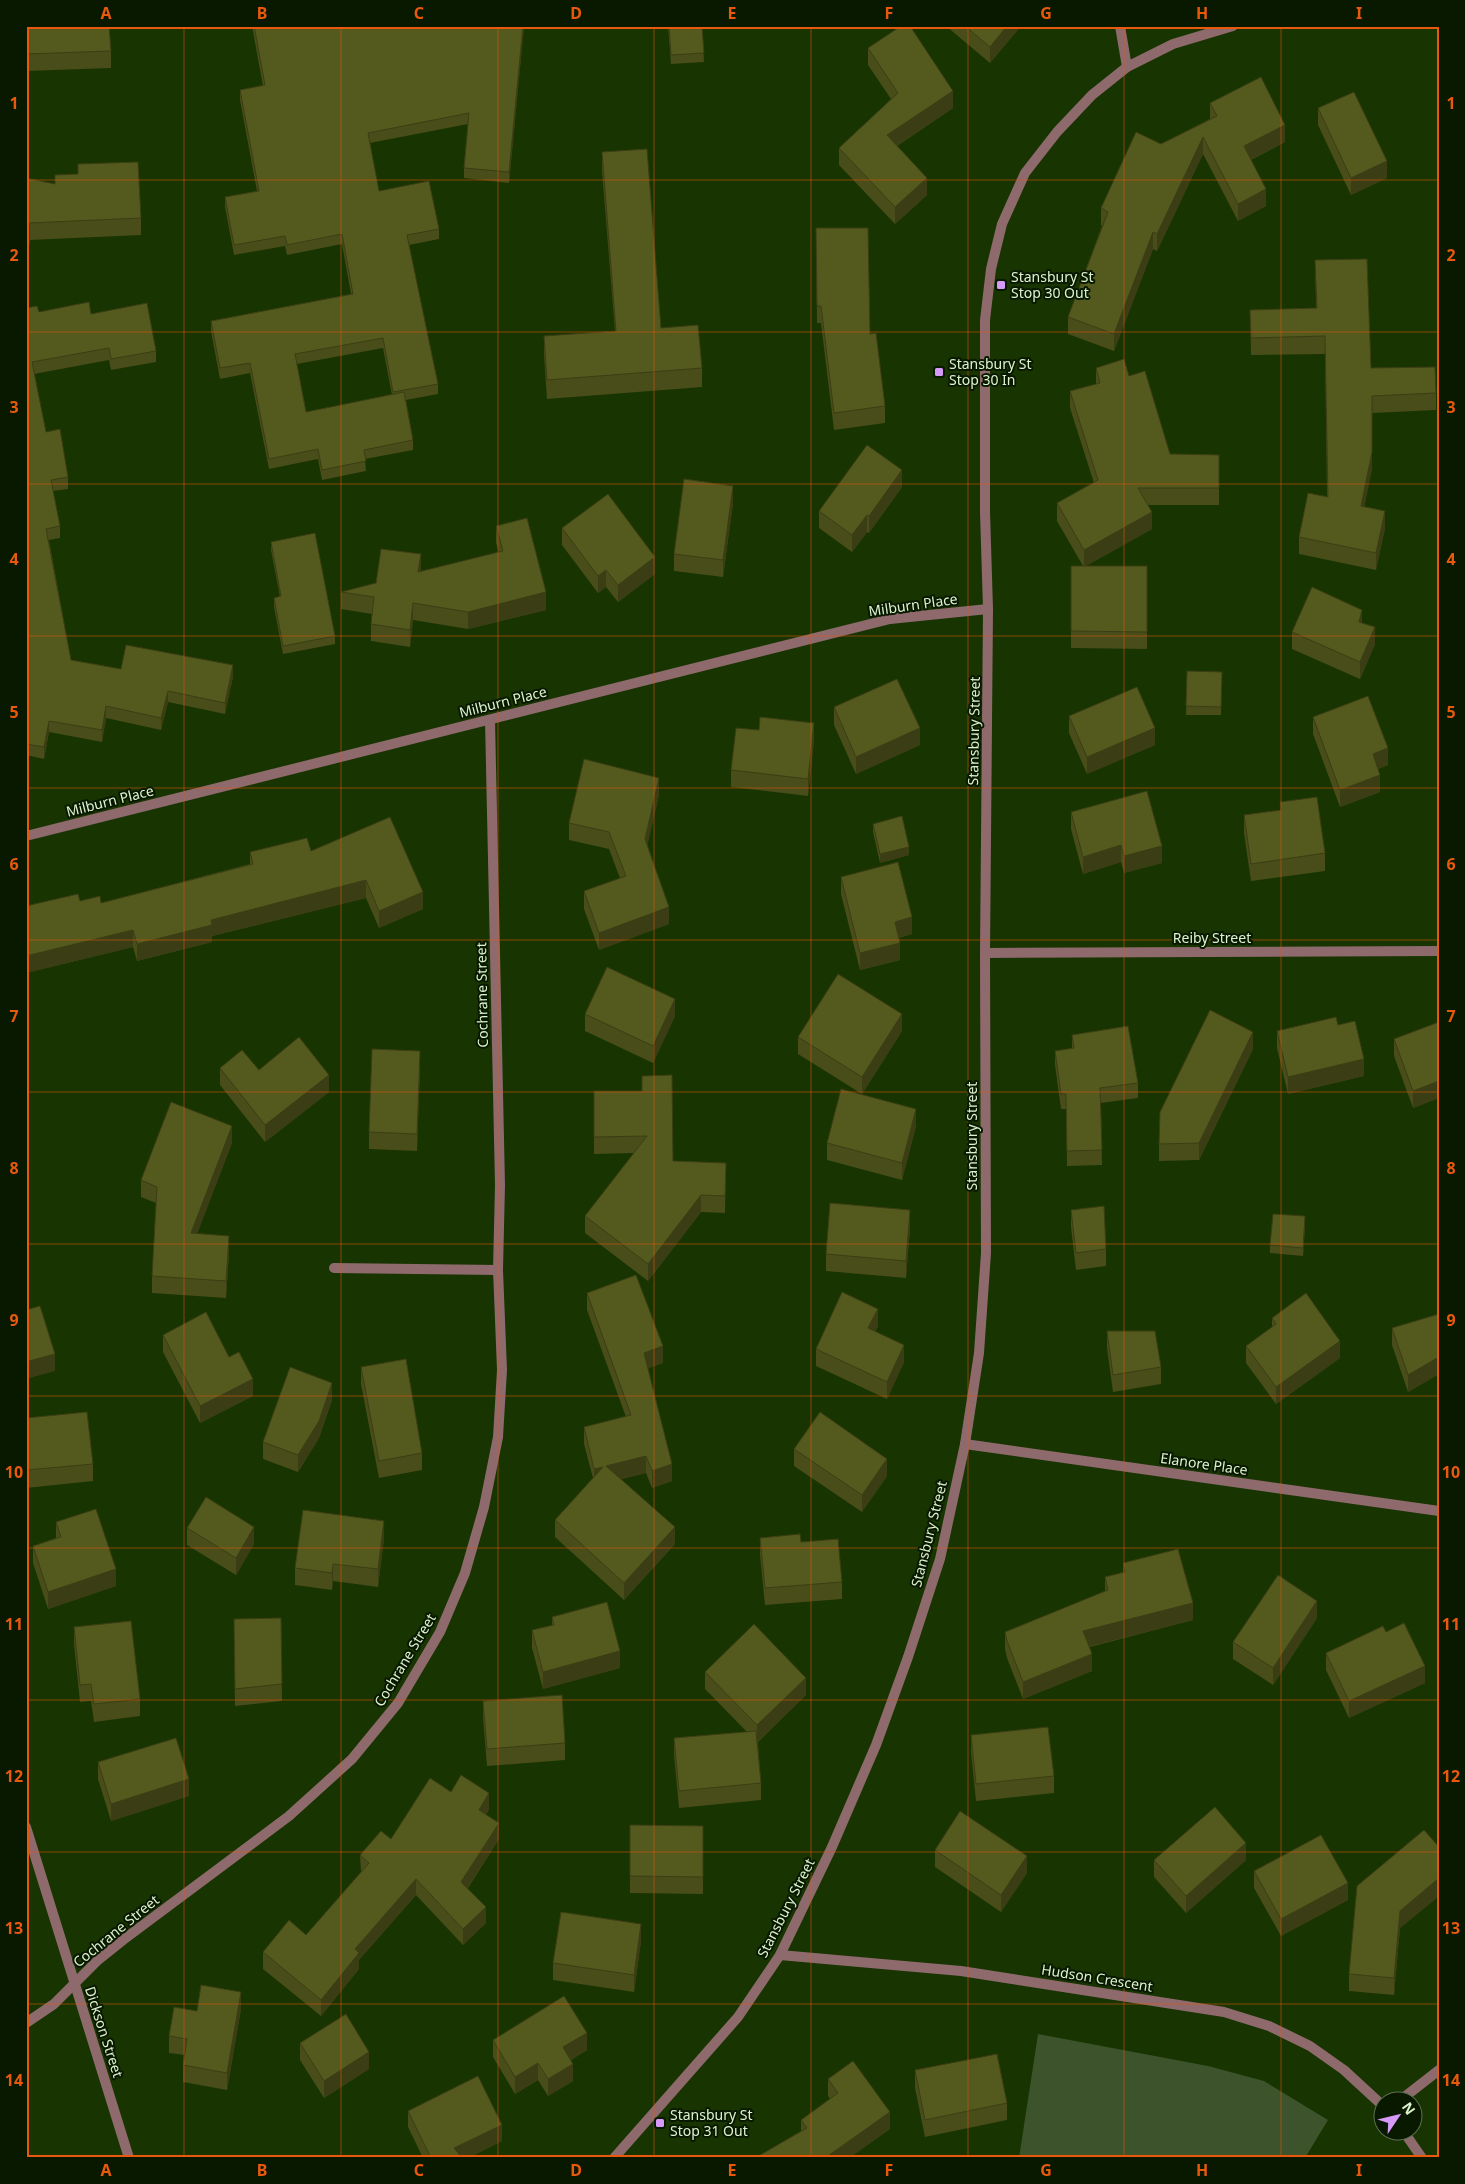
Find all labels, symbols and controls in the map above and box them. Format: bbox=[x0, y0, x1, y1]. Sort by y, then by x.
text: A bbox=[100, 2, 112, 24]
text: B bbox=[257, 2, 267, 24]
text: C bbox=[414, 2, 424, 24]
text: D bbox=[570, 2, 582, 24]
text: E bbox=[728, 2, 737, 24]
text: F bbox=[885, 2, 893, 24]
text: G bbox=[1040, 2, 1052, 24]
text: H bbox=[1196, 2, 1208, 24]
text: I bbox=[1356, 2, 1362, 24]
text: 1 bbox=[9, 92, 19, 114]
text: 1 bbox=[1446, 92, 1456, 114]
text: 2 bbox=[9, 244, 19, 266]
text: 2 bbox=[1446, 244, 1456, 266]
place label: Stansbury St Stop 30 Out bbox=[1011, 267, 1094, 302]
marker: Stansbury St Stop 30 Out bbox=[995, 279, 1007, 291]
place label: Stansbury St Stop 30 In bbox=[949, 354, 1032, 389]
marker: Stansbury St Stop 30 In bbox=[933, 366, 945, 378]
text: 3 bbox=[9, 396, 19, 418]
text: 3 bbox=[1446, 396, 1456, 418]
text: 4 bbox=[9, 548, 19, 570]
text: 4 bbox=[1446, 548, 1456, 570]
street label: Milburn Place bbox=[867, 589, 959, 620]
street label: Stansbury Street bbox=[963, 676, 984, 786]
street label: Milburn Place bbox=[457, 681, 549, 722]
text: 5 bbox=[9, 701, 19, 723]
text: 5 bbox=[1446, 701, 1456, 723]
street label: Milburn Place bbox=[64, 780, 156, 821]
text: 6 bbox=[9, 853, 19, 875]
text: 6 bbox=[1446, 853, 1456, 875]
street label: Reiby Street bbox=[1173, 928, 1251, 947]
street label: Cochrane Street bbox=[471, 942, 492, 1048]
text: 7 bbox=[9, 1005, 19, 1027]
text: 7 bbox=[1446, 1005, 1456, 1027]
street label: Stansbury Street bbox=[962, 1082, 981, 1190]
text: 8 bbox=[9, 1157, 19, 1179]
text: 8 bbox=[1446, 1157, 1456, 1179]
text: 9 bbox=[9, 1309, 19, 1331]
text: 9 bbox=[1446, 1309, 1456, 1331]
street label: Elanore Place bbox=[1159, 1448, 1249, 1479]
text: 10 bbox=[5, 1461, 23, 1483]
text: 10 bbox=[1442, 1461, 1460, 1483]
street label: Stansbury Street bbox=[906, 1479, 951, 1589]
street label: Cochrane Street bbox=[369, 1610, 440, 1710]
text: 11 bbox=[5, 1613, 23, 1635]
text: 11 bbox=[1442, 1613, 1460, 1635]
text: 12 bbox=[5, 1765, 23, 1787]
text: 12 bbox=[1442, 1765, 1460, 1787]
street label: Stansbury Street bbox=[752, 1855, 819, 1961]
street label: Cochrane Street bbox=[69, 1890, 163, 1971]
text: 13 bbox=[5, 1917, 23, 1939]
text: 13 bbox=[1442, 1917, 1460, 1939]
street label: Hudson Crescent bbox=[1040, 1959, 1154, 1996]
street label: Dickson Street bbox=[81, 1984, 128, 2080]
text: 14 bbox=[5, 2069, 23, 2091]
text: 14 bbox=[1442, 2069, 1460, 2091]
north arrow bbox=[1372, 2092, 1422, 2142]
text: N bbox=[1398, 2098, 1420, 2118]
place label: Stansbury St Stop 31 Out bbox=[670, 2105, 753, 2140]
marker: Stansbury St Stop 31 Out bbox=[654, 2117, 666, 2129]
text: A bbox=[100, 2159, 112, 2181]
text: B bbox=[257, 2159, 267, 2181]
text: C bbox=[414, 2159, 424, 2181]
text: D bbox=[570, 2159, 582, 2181]
text: E bbox=[728, 2159, 737, 2181]
text: F bbox=[885, 2159, 893, 2181]
text: G bbox=[1040, 2159, 1052, 2181]
text: H bbox=[1196, 2159, 1208, 2181]
text: I bbox=[1356, 2159, 1362, 2181]

